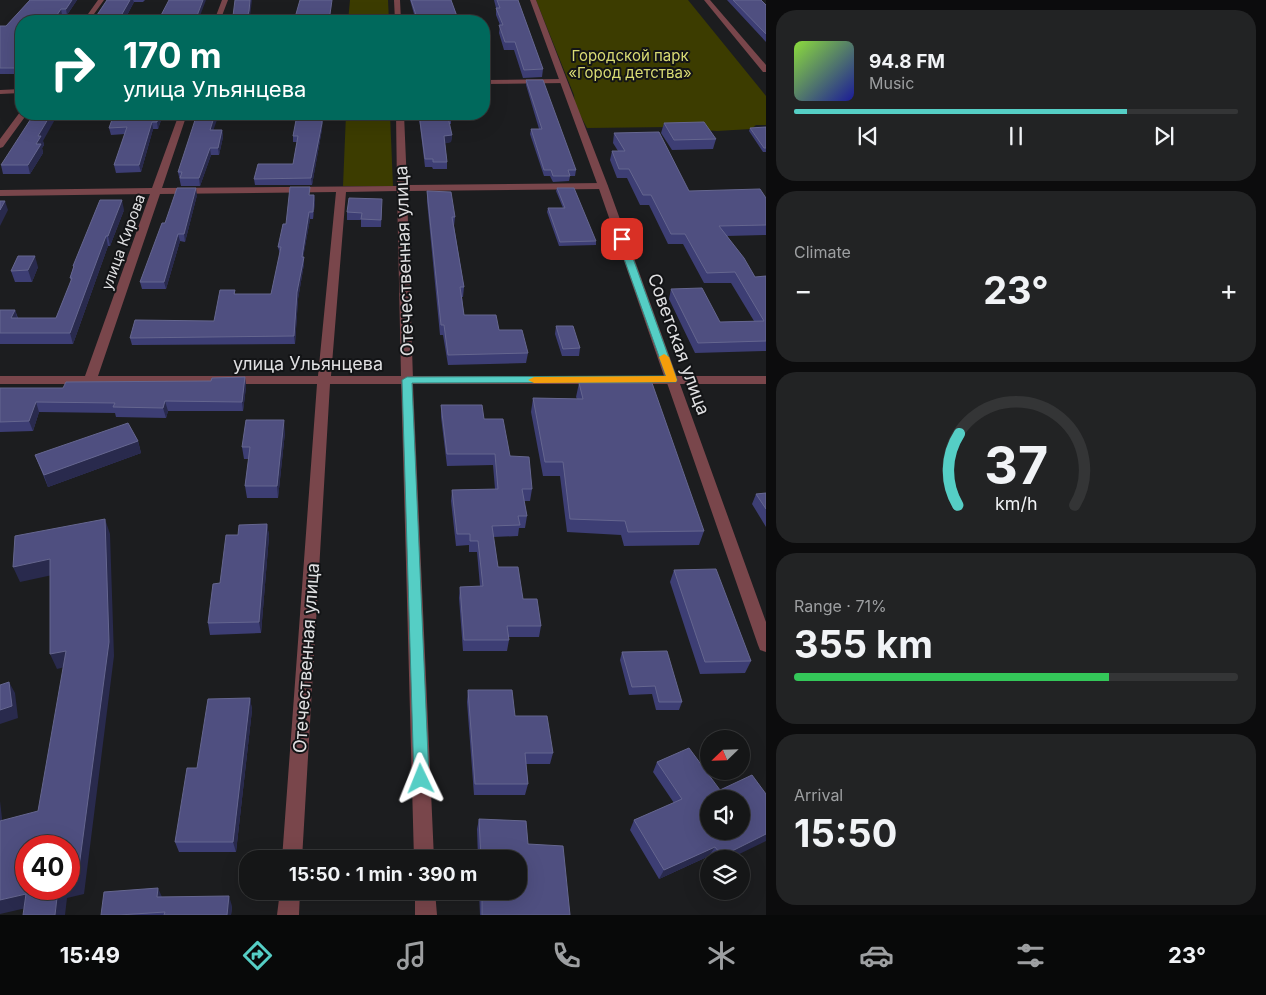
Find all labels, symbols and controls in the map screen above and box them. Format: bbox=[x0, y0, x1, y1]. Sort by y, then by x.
text: 170 m bbox=[123, 34, 222, 76]
icon: right bbox=[40, 35, 105, 100]
park label: Городской парк «Город детства» bbox=[568, 46, 692, 82]
text: 94.8 FM bbox=[869, 50, 945, 73]
text: Music bbox=[869, 73, 914, 93]
text: улица Ульянцева bbox=[123, 76, 306, 102]
icon: previous bbox=[854, 122, 882, 150]
icon: pause bbox=[1002, 122, 1030, 150]
icon: next bbox=[1150, 122, 1178, 150]
street label: Отечественная улица bbox=[390, 165, 418, 357]
street label: улица Кирова bbox=[97, 191, 149, 293]
pin bbox=[601, 218, 643, 260]
icon: arrive bbox=[608, 225, 636, 253]
text: Climate bbox=[794, 242, 851, 262]
text: 23° bbox=[983, 267, 1049, 313]
street label: Советская улица bbox=[644, 270, 714, 418]
text: − bbox=[794, 273, 813, 307]
text: + bbox=[1219, 273, 1238, 307]
street label: улица Ульянцева bbox=[233, 353, 383, 374]
text: 37 bbox=[984, 434, 1048, 497]
text: km/h bbox=[995, 493, 1037, 514]
street label: Отечественная улица bbox=[289, 562, 323, 754]
text: Range · 71% bbox=[794, 596, 887, 616]
text: 355 km bbox=[794, 621, 933, 667]
north arrow bbox=[700, 730, 750, 780]
map controls bbox=[700, 730, 750, 900]
position arrow bbox=[394, 752, 446, 804]
text: Arrival bbox=[794, 785, 843, 805]
button: sound bbox=[700, 790, 750, 840]
text: 15:50 bbox=[794, 810, 897, 856]
speed limit sign: 40 bbox=[15, 835, 80, 900]
button: layers bbox=[700, 850, 750, 900]
text: 15:50 · 1 min · 390 m bbox=[289, 863, 477, 886]
icon: directions bbox=[240, 938, 275, 973]
icon: music bbox=[394, 938, 429, 973]
icon: phone bbox=[549, 938, 584, 973]
icon: climate bbox=[704, 938, 739, 973]
icon: car bbox=[859, 938, 894, 973]
icon: filters bbox=[1013, 938, 1048, 973]
text: 15:49 bbox=[60, 942, 120, 968]
text: 23° bbox=[1168, 942, 1206, 968]

